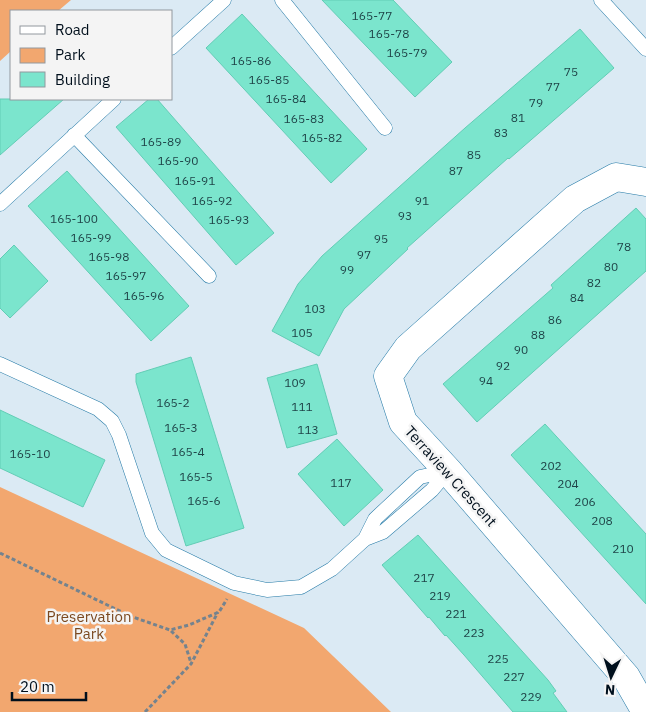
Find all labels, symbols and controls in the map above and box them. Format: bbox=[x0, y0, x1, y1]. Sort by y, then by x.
house number: 165-77 bbox=[352, 8, 392, 23]
legend bbox=[10, 10, 172, 100]
text: Road bbox=[55, 20, 90, 39]
house number: 165-78 bbox=[369, 26, 409, 41]
text: Park bbox=[55, 45, 85, 64]
house number: 165-79 bbox=[387, 45, 427, 60]
house number: 165-86 bbox=[231, 53, 271, 68]
house number: 75 bbox=[564, 64, 578, 79]
text: Building bbox=[55, 70, 110, 89]
house number: 165-85 bbox=[249, 72, 289, 87]
house number: 77 bbox=[546, 79, 560, 94]
house number: 165-84 bbox=[266, 91, 306, 106]
house number: 79 bbox=[529, 95, 543, 110]
house number: 81 bbox=[511, 110, 525, 125]
house number: 165-83 bbox=[284, 111, 324, 126]
house number: 83 bbox=[494, 125, 508, 140]
house number: 165-82 bbox=[302, 130, 342, 145]
house number: 165-89 bbox=[141, 134, 181, 149]
house number: 85 bbox=[467, 147, 481, 162]
house number: 165-90 bbox=[158, 153, 198, 168]
house number: 87 bbox=[449, 163, 463, 178]
house number: 165-91 bbox=[175, 173, 215, 188]
house number: 165-92 bbox=[192, 193, 232, 208]
house number: 91 bbox=[415, 193, 429, 208]
house number: 93 bbox=[398, 208, 412, 223]
house number: 165-100 bbox=[50, 211, 98, 226]
house number: 165-93 bbox=[209, 212, 249, 227]
house number: 165-99 bbox=[71, 230, 111, 245]
house number: 95 bbox=[374, 231, 388, 246]
house number: 78 bbox=[617, 239, 631, 254]
house number: 97 bbox=[357, 247, 371, 262]
house number: 165-98 bbox=[89, 249, 129, 264]
house number: 80 bbox=[604, 259, 618, 274]
house number: 99 bbox=[340, 262, 354, 277]
house number: 165-97 bbox=[106, 268, 146, 283]
house number: 82 bbox=[587, 275, 601, 290]
house number: 165-96 bbox=[124, 288, 164, 303]
house number: 84 bbox=[570, 290, 584, 305]
house number: 103 bbox=[304, 301, 326, 316]
house number: 86 bbox=[548, 312, 562, 327]
house number: 105 bbox=[291, 325, 313, 340]
house number: 88 bbox=[531, 327, 545, 342]
house number: 90 bbox=[514, 342, 528, 357]
house number: 92 bbox=[496, 358, 510, 373]
house number: 94 bbox=[479, 373, 493, 388]
house number: 109 bbox=[284, 375, 306, 390]
house number: 165-2 bbox=[156, 395, 190, 410]
house number: 111 bbox=[291, 399, 313, 414]
house number: 165-3 bbox=[164, 420, 198, 435]
house number: 113 bbox=[297, 422, 319, 437]
street label: Terraview Crescent bbox=[401, 422, 501, 530]
house number: 165-4 bbox=[171, 444, 205, 459]
house number: 165-10 bbox=[10, 446, 50, 461]
house number: 202 bbox=[540, 458, 562, 473]
house number: 165-5 bbox=[179, 469, 213, 484]
house number: 117 bbox=[330, 475, 352, 490]
house number: 204 bbox=[557, 476, 579, 491]
house number: 165-6 bbox=[187, 493, 221, 508]
house number: 206 bbox=[574, 494, 596, 509]
house number: 208 bbox=[591, 513, 613, 528]
house number: 210 bbox=[612, 541, 634, 556]
house number: 217 bbox=[413, 570, 435, 585]
house number: 219 bbox=[429, 588, 451, 603]
house number: 221 bbox=[445, 606, 467, 621]
park label: Preservation Park bbox=[47, 607, 132, 643]
house number: 223 bbox=[463, 625, 485, 640]
house number: 225 bbox=[487, 651, 509, 666]
north arrow bbox=[586, 652, 636, 702]
house number: 227 bbox=[503, 669, 525, 684]
scale bar bbox=[12, 670, 86, 702]
text: 20 m bbox=[20, 677, 55, 696]
text: N bbox=[604, 681, 616, 699]
house number: 229 bbox=[520, 689, 542, 704]

